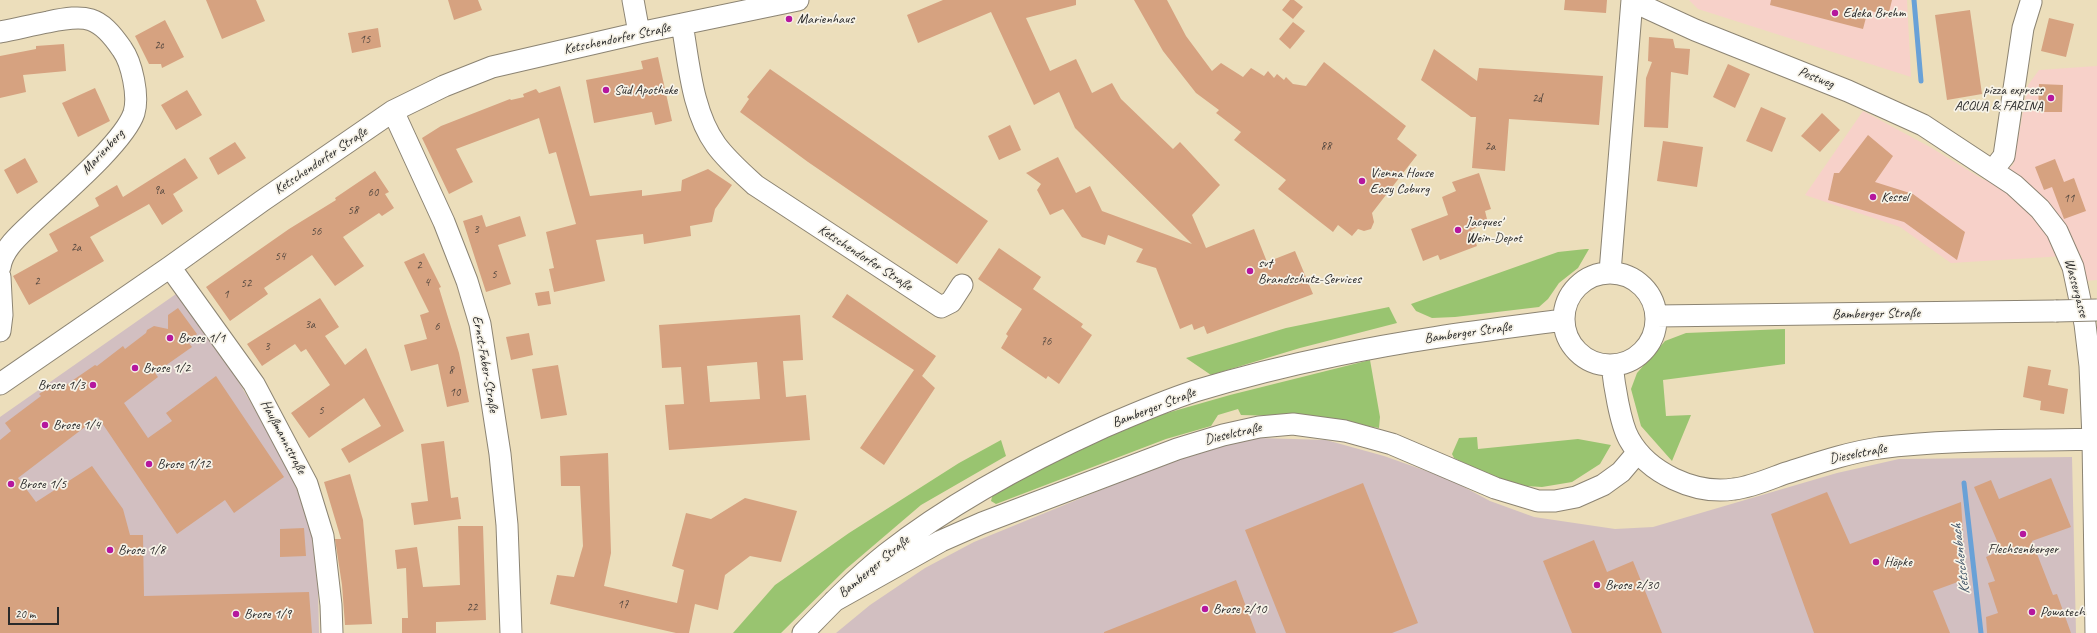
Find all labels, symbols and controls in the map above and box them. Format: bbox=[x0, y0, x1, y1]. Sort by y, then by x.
place label: Edeka Brehm bbox=[1843, 5, 1906, 21]
marker: Edeka Brehm bbox=[1830, 8, 1840, 18]
place label: Marienhaus bbox=[797, 11, 854, 27]
marker: Marienhaus bbox=[784, 14, 794, 24]
street label: Ketschendorfer Straße bbox=[562, 20, 672, 58]
house number: 15 bbox=[360, 33, 370, 47]
house number: 2c bbox=[154, 39, 164, 53]
street label: Postweg bbox=[1796, 63, 1836, 93]
place label: Süd Apotheke bbox=[614, 82, 677, 98]
place label: pizza express ACQUA & FARINA bbox=[1955, 82, 2043, 114]
marker: Süd Apotheke bbox=[601, 85, 611, 95]
house number: 2d bbox=[1532, 92, 1542, 106]
marker: pizza express ACQUA & FARINA bbox=[2046, 93, 2056, 103]
street label: Ketschendorfer Straße bbox=[271, 124, 371, 198]
street label: Marienberg bbox=[78, 126, 128, 178]
house number: 88 bbox=[1321, 140, 1331, 154]
house number: 2a bbox=[1485, 140, 1495, 154]
place label: Vienna House Easy Coburg bbox=[1370, 165, 1433, 198]
marker: Vienna House Easy Coburg bbox=[1357, 176, 1367, 186]
house number: 9a bbox=[154, 184, 164, 198]
house number: 60 bbox=[368, 186, 378, 200]
place label: Kessel bbox=[1881, 189, 1908, 205]
marker: Kessel bbox=[1868, 192, 1878, 202]
house number: 11 bbox=[2064, 192, 2074, 206]
house number: 58 bbox=[348, 204, 358, 218]
place label: Jacques' Wein-Depot bbox=[1466, 214, 1522, 246]
street label: Ketschendorfer Straße bbox=[815, 221, 915, 295]
house number: 3 bbox=[473, 223, 479, 237]
house number: 56 bbox=[311, 225, 321, 239]
marker: Jacques' Wein-Depot bbox=[1453, 225, 1463, 235]
house number: 2a bbox=[71, 241, 81, 255]
house number: 54 bbox=[275, 250, 285, 264]
place label: svt Brandschutz-Services bbox=[1258, 255, 1361, 288]
street label: Wassergasse bbox=[2060, 257, 2092, 319]
house number: 2 bbox=[416, 259, 422, 273]
marker: svt Brandschutz-Services bbox=[1245, 266, 1255, 276]
house number: 5 bbox=[491, 268, 497, 282]
house number: 2 bbox=[34, 275, 40, 289]
house number: 4 bbox=[424, 276, 430, 290]
house number: 52 bbox=[241, 277, 251, 291]
house number: 1 bbox=[223, 288, 229, 302]
street label: Bamberger Straße bbox=[1832, 305, 1920, 323]
street label: Ernst-Faber-Straße bbox=[468, 314, 502, 414]
house number: 3a bbox=[305, 318, 315, 332]
street label: Bamberger Straße bbox=[1423, 319, 1513, 347]
house number: 6 bbox=[434, 320, 440, 334]
place label: Brose 1/1 bbox=[178, 330, 225, 346]
marker: Brose 1/1 bbox=[165, 333, 175, 343]
house number: 76 bbox=[1041, 335, 1051, 349]
house number: 3 bbox=[264, 340, 270, 354]
place label: Brose 1/2 bbox=[143, 360, 190, 376]
marker: Brose 1/2 bbox=[130, 363, 140, 373]
house number: 8 bbox=[448, 364, 454, 378]
place label: Brose 1/3 bbox=[38, 377, 85, 393]
marker: Brose 1/3 bbox=[88, 380, 98, 390]
street label: Bamberger Straße bbox=[1110, 384, 1198, 432]
house number: 10 bbox=[450, 386, 460, 400]
street label: Haußmannstraße bbox=[256, 397, 310, 477]
house number: 5 bbox=[318, 404, 324, 418]
place label: Brose 1/4 bbox=[53, 417, 100, 433]
street label: Dieselstraße bbox=[1203, 419, 1263, 449]
marker: Brose 1/4 bbox=[40, 420, 50, 430]
street label: Dieselstraße bbox=[1828, 440, 1888, 468]
place label: Brose 1/12 bbox=[157, 456, 210, 472]
marker: Brose 1/12 bbox=[144, 459, 154, 469]
place label: Brose 1/5 bbox=[19, 476, 66, 492]
marker: Brose 1/5 bbox=[6, 479, 16, 489]
water label: Ketschenbach bbox=[1948, 523, 1974, 595]
marker: Flechsenberger bbox=[2018, 529, 2028, 539]
street label: Bamberger Straße bbox=[835, 532, 913, 602]
place label: Flechsenberger bbox=[1988, 541, 2058, 557]
place label: Brose 1/8 bbox=[118, 542, 165, 558]
marker: Brose 1/8 bbox=[105, 545, 115, 555]
place label: Höpke bbox=[1884, 554, 1912, 570]
marker: Höpke bbox=[1871, 557, 1881, 567]
place label: Brose 2/30 bbox=[1605, 577, 1658, 593]
marker: Brose 2/30 bbox=[1592, 580, 1602, 590]
house number: 17 bbox=[618, 598, 628, 612]
scale bar bbox=[10, 599, 61, 625]
house number: 22 bbox=[467, 601, 477, 615]
place label: Brose 2/10 bbox=[1213, 601, 1266, 617]
marker: Brose 2/10 bbox=[1200, 604, 1210, 614]
place label: Powatech bbox=[2040, 604, 2085, 620]
text: 20 m bbox=[15, 606, 35, 622]
place label: Brose 1/9 bbox=[244, 606, 291, 622]
marker: Powatech bbox=[2027, 607, 2037, 617]
marker: Brose 1/9 bbox=[231, 609, 241, 619]

